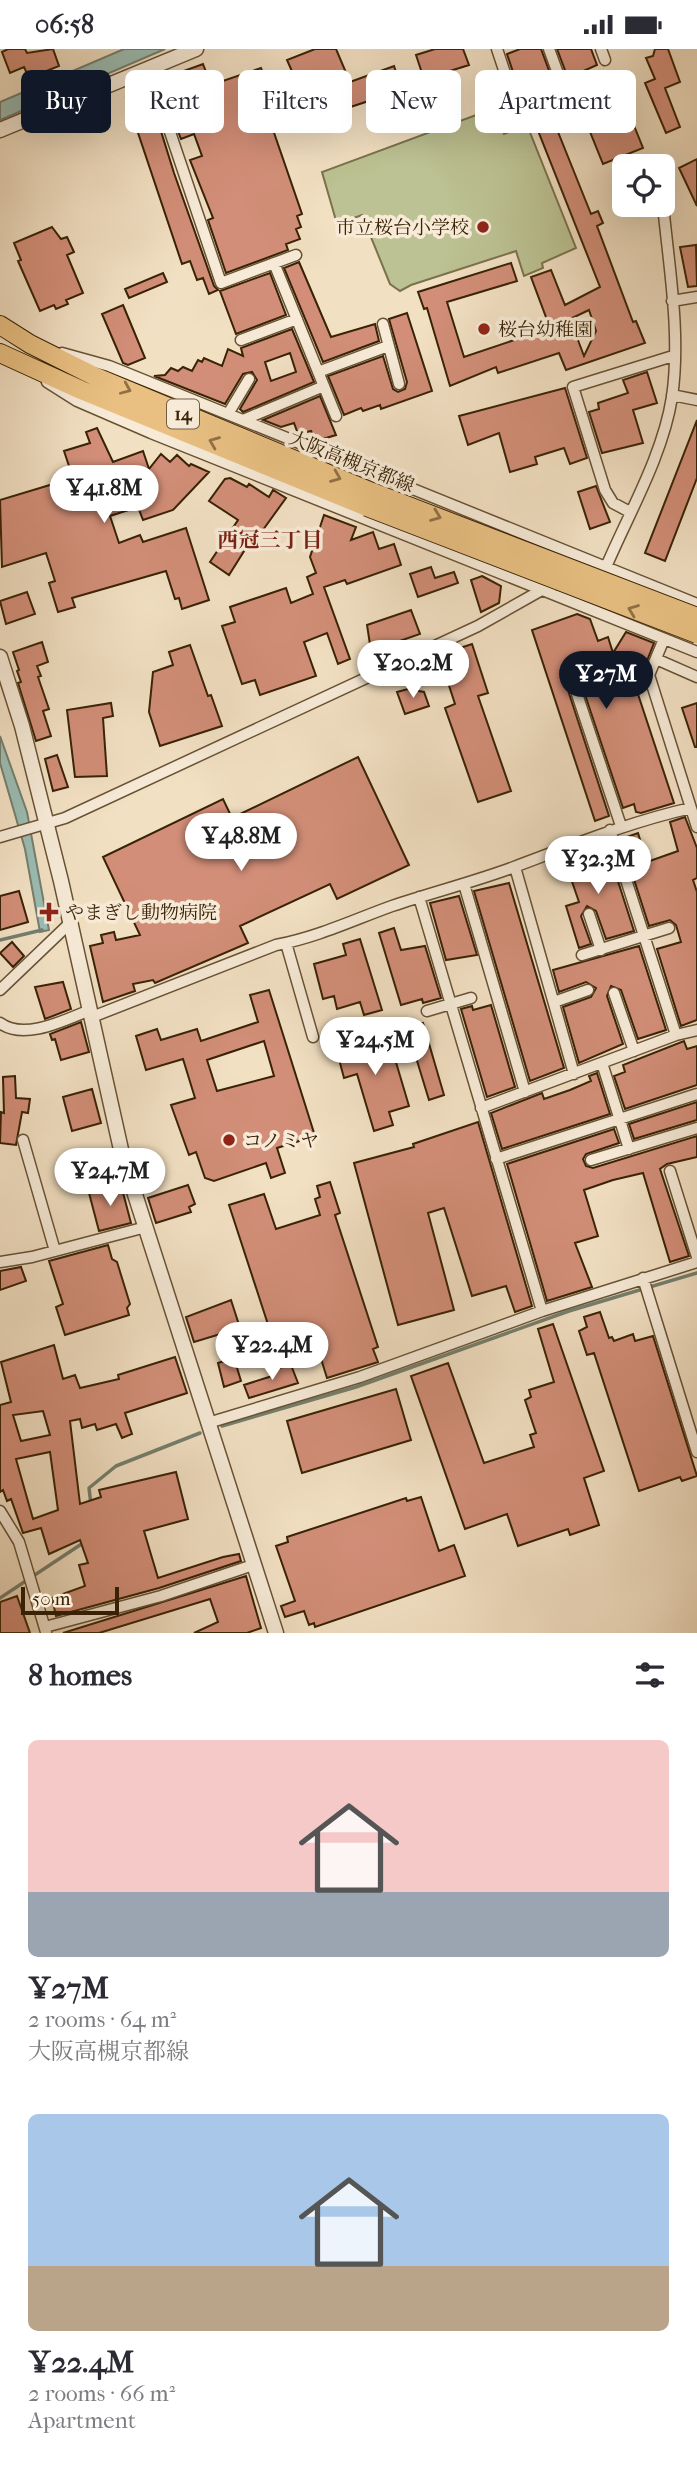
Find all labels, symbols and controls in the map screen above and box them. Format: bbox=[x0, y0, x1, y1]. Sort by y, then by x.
text: 06:58 bbox=[35, 9, 94, 40]
chip: Buy bbox=[21, 70, 111, 133]
chip: Rent bbox=[125, 70, 224, 133]
chip: Filters bbox=[238, 70, 352, 133]
chip: New bbox=[366, 70, 461, 133]
chip: Apartment bbox=[475, 70, 636, 133]
map controls bbox=[612, 154, 675, 217]
button: locate bbox=[612, 154, 675, 217]
place label: 市立桜台小学校 bbox=[336, 217, 469, 239]
marker: 市立桜台小学校 bbox=[475, 219, 491, 235]
place label: 桜台幼稚園 bbox=[498, 319, 593, 341]
marker: 桜台幼稚園 bbox=[476, 321, 492, 337]
one-way arrow bbox=[119, 381, 131, 395]
road number: 14 bbox=[167, 400, 199, 429]
street label: 大阪高槻京都線 bbox=[286, 427, 417, 497]
one-way arrow bbox=[208, 437, 220, 451]
pin: ¥41.8M bbox=[47, 465, 161, 525]
one-way arrow bbox=[329, 469, 341, 483]
text: ¥41.8M bbox=[66, 474, 142, 501]
one-way arrow bbox=[429, 508, 441, 522]
district label: 西冠三丁目 bbox=[218, 528, 323, 552]
one-way arrow bbox=[628, 604, 640, 618]
pin: ¥20.2M bbox=[356, 641, 470, 700]
text: ¥20.2M bbox=[373, 649, 453, 676]
pin: ¥27M bbox=[565, 651, 647, 711]
text: ¥27M bbox=[575, 660, 637, 687]
pin: ¥48.8M bbox=[184, 813, 298, 873]
text: ¥48.8M bbox=[201, 822, 281, 849]
pin: ¥32.3M bbox=[541, 837, 655, 896]
text: ¥32.3M bbox=[561, 845, 635, 872]
marker: やまぎし動物病院 bbox=[39, 902, 59, 922]
place label: やまぎし動物病院 bbox=[65, 902, 217, 924]
pin: ¥24.5M bbox=[318, 1017, 432, 1077]
text: ¥24.5M bbox=[336, 1026, 414, 1053]
place label: コノミヤ bbox=[243, 1130, 319, 1152]
marker: コノミヤ bbox=[221, 1132, 237, 1148]
pin: ¥24.7M bbox=[53, 1149, 167, 1208]
text: ¥24.7M bbox=[70, 1157, 150, 1184]
pin: ¥22.4M bbox=[215, 1323, 329, 1382]
text: ¥22.4M bbox=[231, 1331, 313, 1358]
scale bar bbox=[21, 1584, 119, 1616]
text: 50 m bbox=[32, 1588, 71, 1610]
icon: filters bbox=[631, 1656, 669, 1694]
text: 8 homes bbox=[28, 1658, 132, 1693]
icon: home bbox=[286, 1785, 412, 1911]
text: ¥27M bbox=[28, 1971, 109, 2006]
text: 2 rooms · 64 m² bbox=[28, 2006, 176, 2033]
text: 大阪高槻京都線 bbox=[28, 2038, 189, 2065]
icon: home bbox=[286, 2159, 412, 2285]
text: ¥22.4M bbox=[28, 2345, 134, 2380]
text: 2 rooms · 66 m² bbox=[28, 2380, 175, 2407]
text: Apartment bbox=[28, 2407, 136, 2434]

